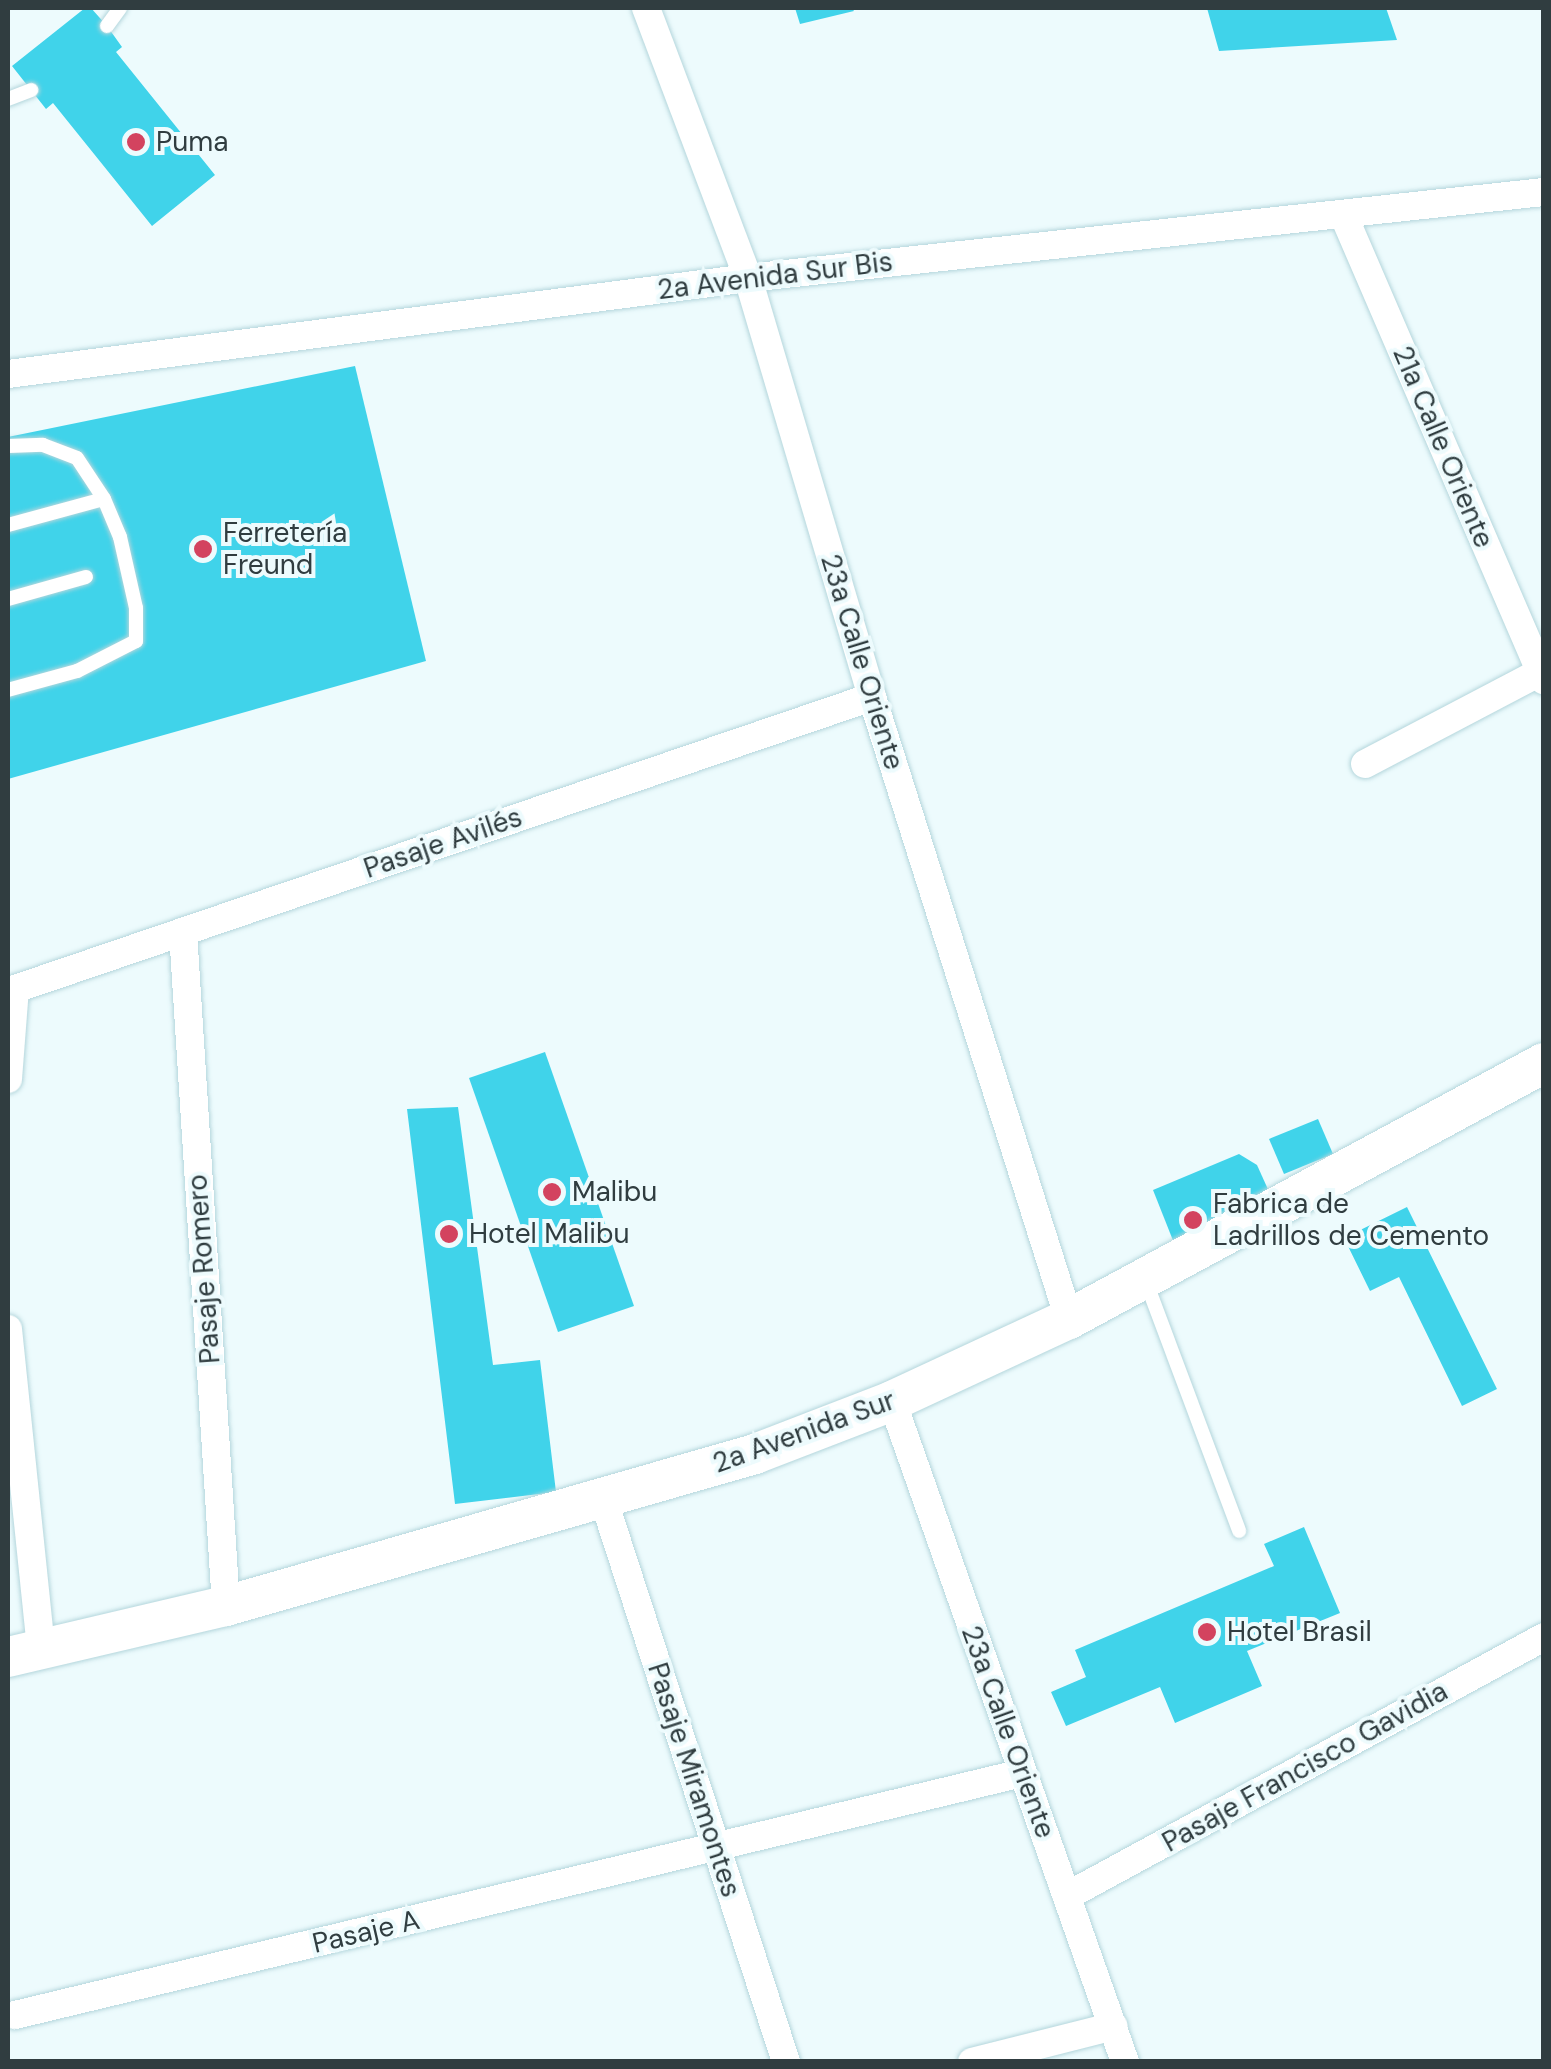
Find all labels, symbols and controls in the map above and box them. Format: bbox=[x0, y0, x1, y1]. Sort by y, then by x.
place label: Puma bbox=[156, 125, 228, 159]
marker: Puma bbox=[125, 131, 147, 153]
street label: 2a Avenida Sur Bis bbox=[655, 245, 895, 307]
street label: 21a Calle Oriente bbox=[1385, 341, 1501, 553]
place label: Ferretería Freund bbox=[223, 516, 347, 582]
marker: Ferretería Freund bbox=[192, 538, 214, 560]
street label: 23a Calle Oriente bbox=[813, 550, 911, 774]
street label: Pasaje Avilés bbox=[359, 800, 527, 886]
street label: Pasaje Romero bbox=[181, 1173, 227, 1365]
place label: Malibu bbox=[572, 1175, 657, 1209]
marker: Malibu bbox=[541, 1181, 563, 1203]
place label: Fabrica de Ladrillos de Cemento bbox=[1213, 1187, 1489, 1253]
marker: Fabrica de Ladrillos de Cemento bbox=[1182, 1209, 1204, 1231]
place label: Hotel Malibu bbox=[469, 1217, 630, 1251]
marker: Hotel Malibu bbox=[438, 1223, 460, 1245]
street label: 2a Avenida Sur bbox=[708, 1383, 900, 1481]
place label: Hotel Brasil bbox=[1227, 1615, 1372, 1649]
street label: 23a Calle Oriente bbox=[954, 1621, 1062, 1843]
marker: Hotel Brasil bbox=[1196, 1621, 1218, 1643]
street label: Pasaje Miramontes bbox=[640, 1659, 748, 1901]
street label: Pasaje Francisco Gavidia bbox=[1157, 1675, 1453, 1859]
street label: Pasaje A bbox=[309, 1903, 423, 1961]

